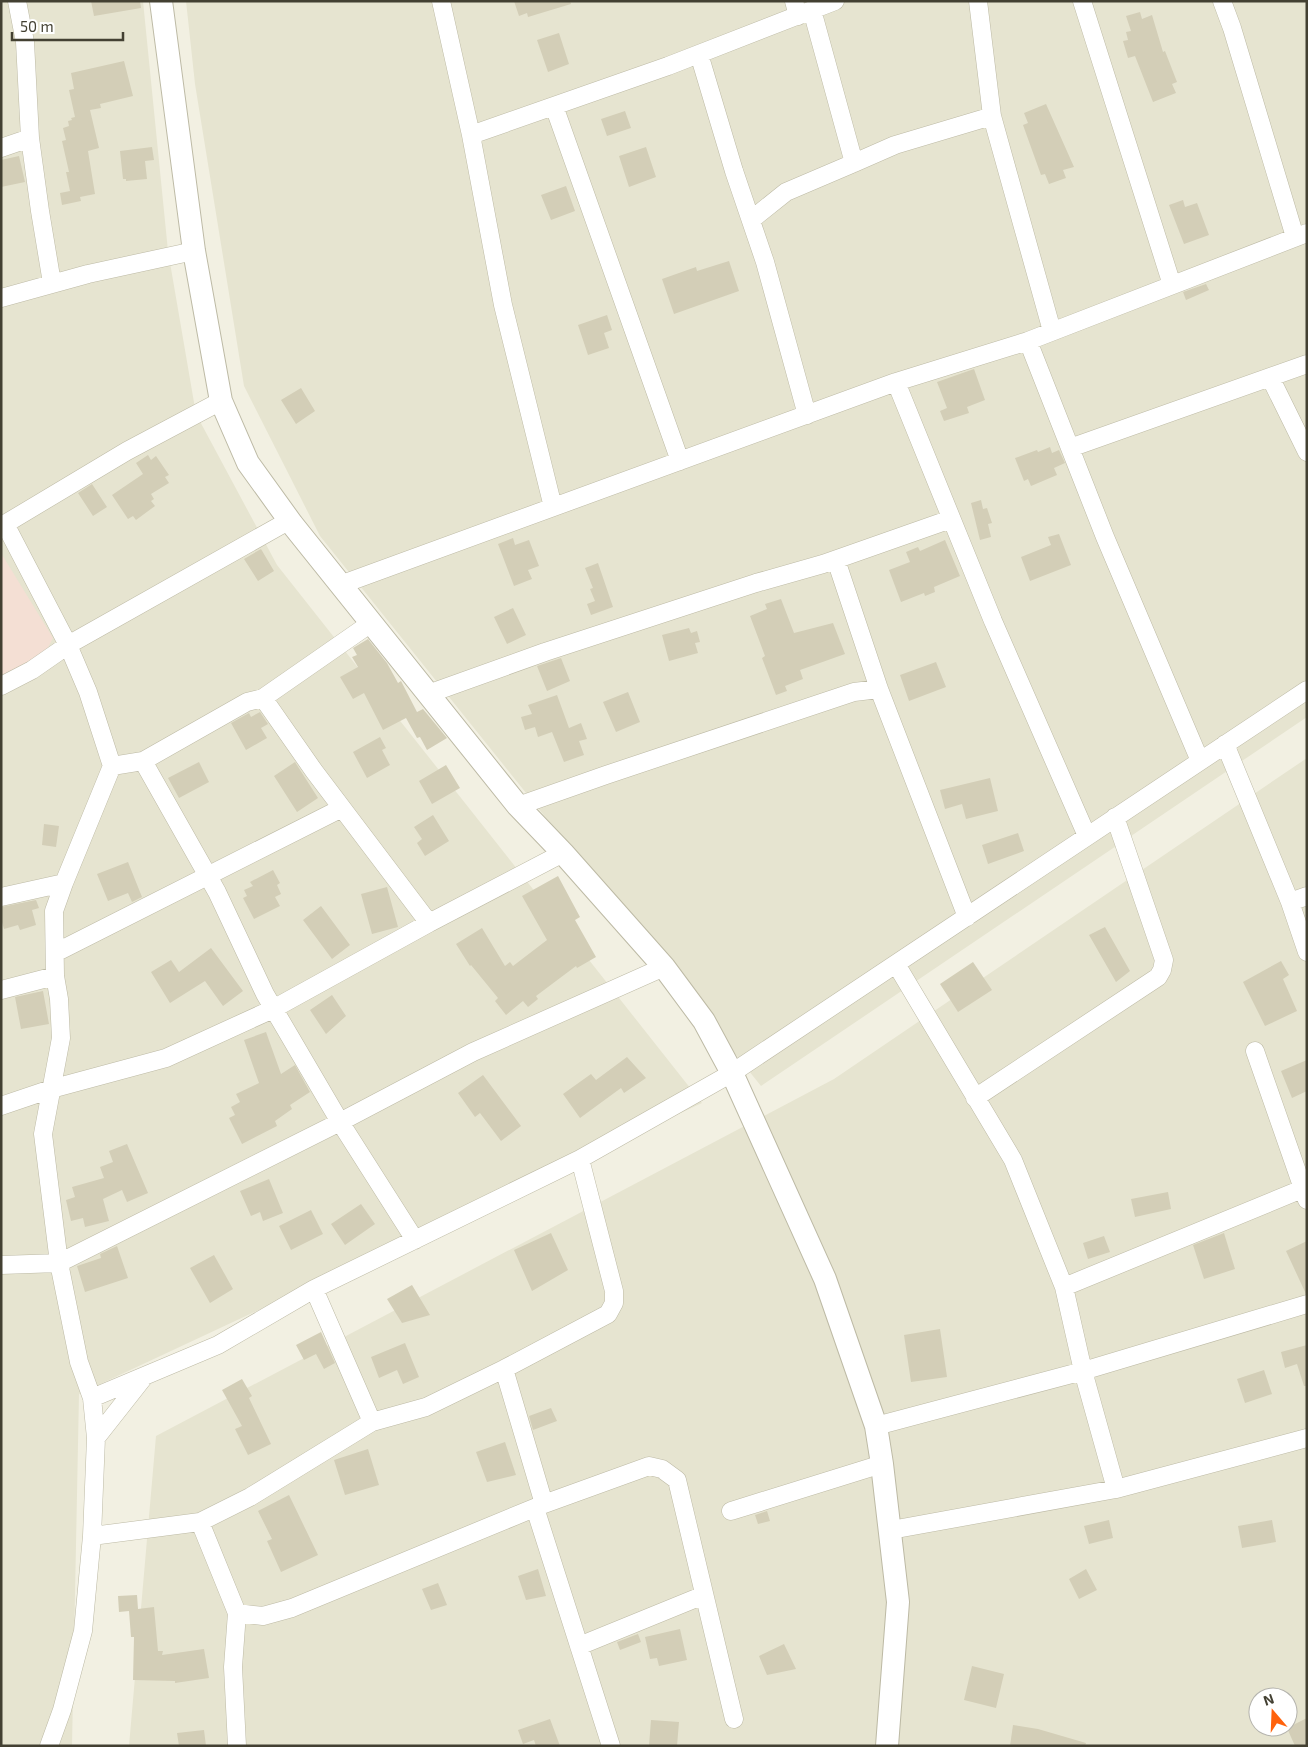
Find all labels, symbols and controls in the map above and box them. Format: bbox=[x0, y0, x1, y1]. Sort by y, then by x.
scale bar bbox=[12, 10, 124, 42]
text: 50 m bbox=[20, 17, 54, 35]
north arrow bbox=[1248, 1687, 1298, 1737]
text: N bbox=[1261, 1690, 1276, 1709]

